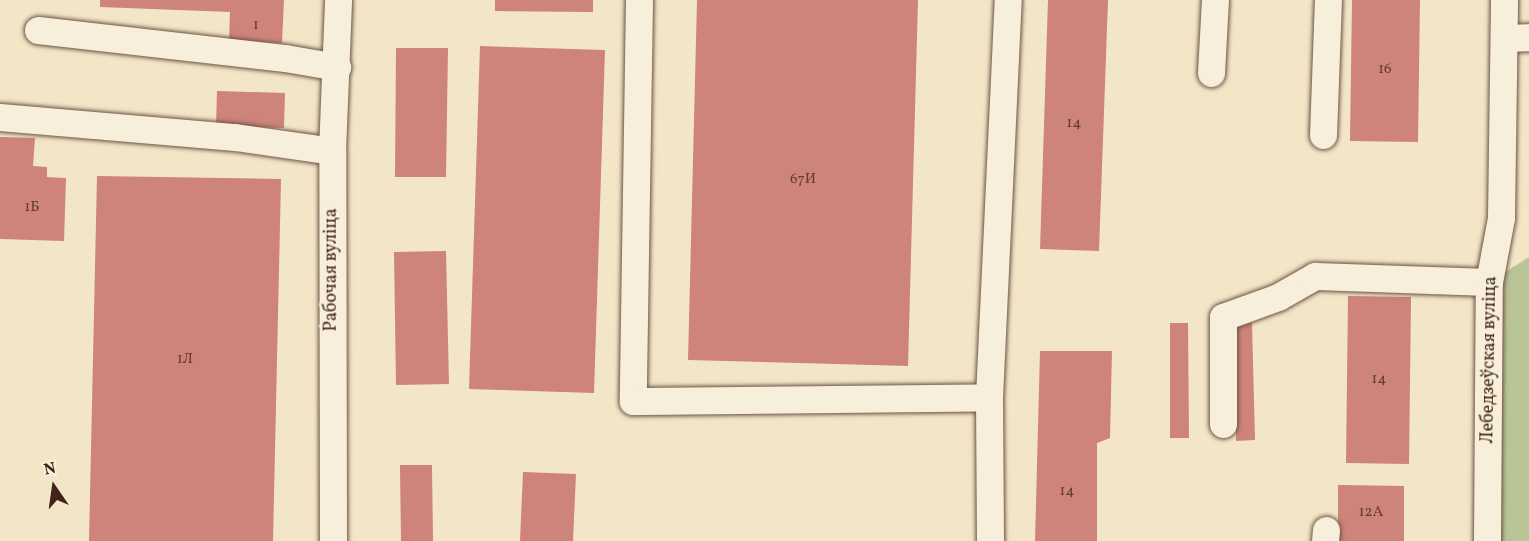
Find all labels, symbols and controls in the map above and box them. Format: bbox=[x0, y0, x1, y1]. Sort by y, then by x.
house number: 1 bbox=[253, 17, 259, 35]
house number: 16 bbox=[1378, 61, 1392, 79]
house number: 14 bbox=[1067, 115, 1081, 133]
house number: 67И bbox=[790, 171, 816, 189]
house number: 1Б bbox=[24, 199, 40, 217]
street label: Рабочая вуліца bbox=[321, 208, 343, 332]
street label: Лебедзеўская вуліца bbox=[1478, 276, 1502, 444]
house number: 1Л bbox=[177, 351, 193, 369]
house number: 14 bbox=[1372, 371, 1386, 389]
north arrow bbox=[24, 457, 84, 517]
text: N bbox=[42, 457, 58, 481]
house number: 14 bbox=[1060, 483, 1074, 501]
house number: 12А bbox=[1359, 504, 1383, 522]

